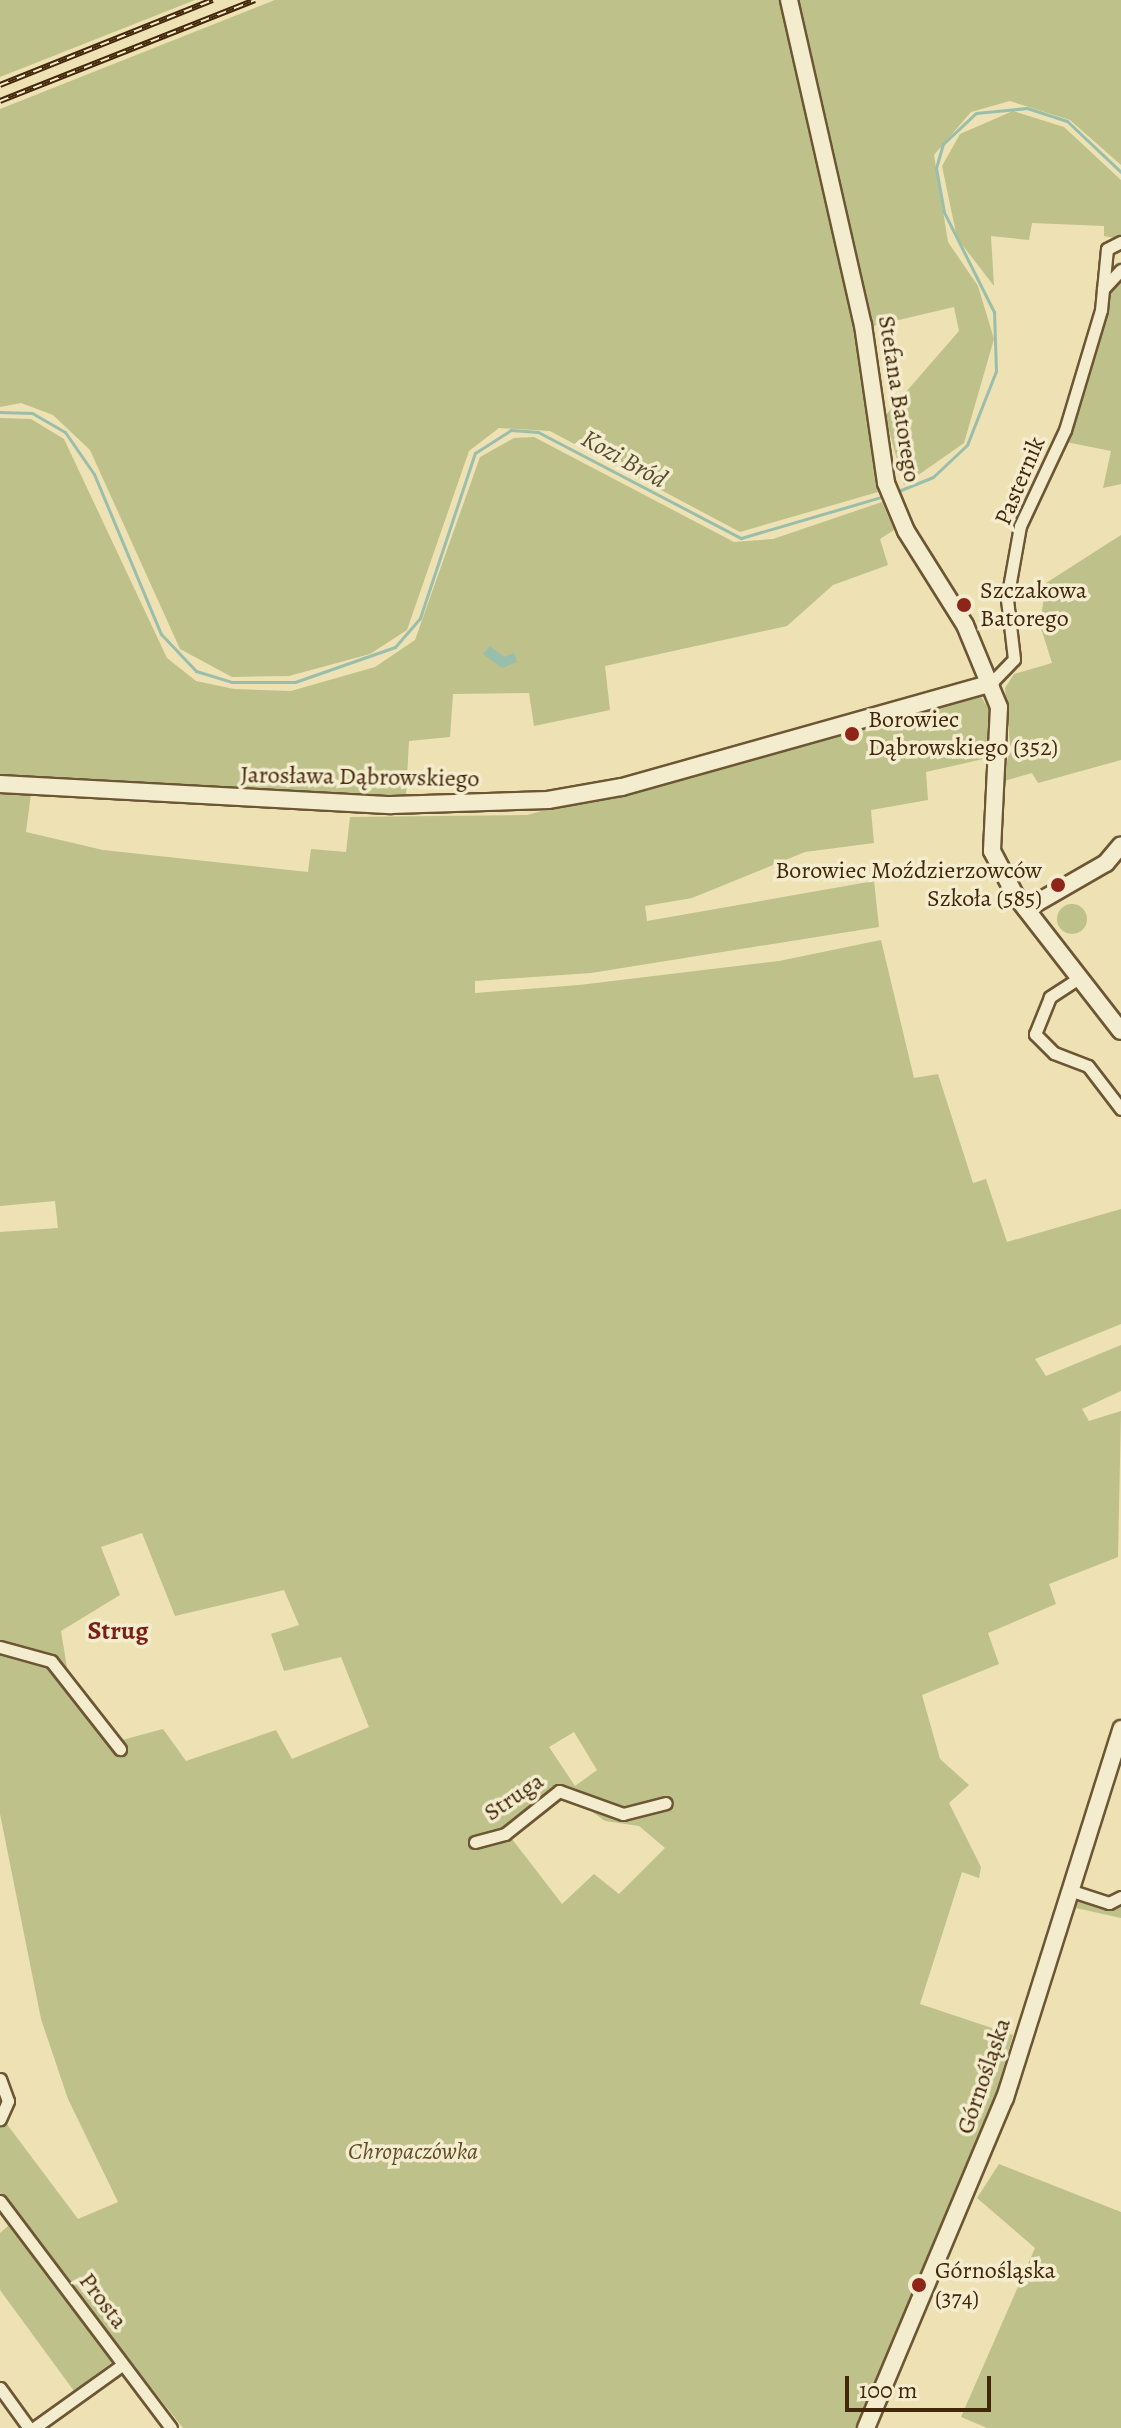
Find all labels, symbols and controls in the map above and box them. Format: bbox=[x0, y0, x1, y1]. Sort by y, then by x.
street label: Stefana Batorego bbox=[872, 314, 926, 484]
water label: Kozi Bród bbox=[576, 423, 672, 495]
street label: Pasternik bbox=[989, 432, 1051, 530]
place label: Szczakowa Batorego bbox=[980, 577, 1087, 633]
marker: Szczakowa Batorego bbox=[955, 596, 973, 614]
place label: Borowiec Dąbrowskiego (352) bbox=[868, 706, 1058, 762]
marker: Borowiec Dąbrowskiego (352) bbox=[843, 725, 861, 743]
street label: Jarosława Dąbrowskiego bbox=[240, 761, 480, 793]
place label: Borowiec Moździerzowców Szkoła (585) bbox=[775, 857, 1042, 913]
marker: Borowiec Moździerzowców Szkoła (585) bbox=[1049, 876, 1067, 894]
district label: Strug bbox=[88, 1615, 148, 1647]
street label: Struga bbox=[479, 1767, 549, 1827]
street label: Górnośląska bbox=[951, 2014, 1017, 2138]
park label: Chropaczówka bbox=[348, 2138, 478, 2166]
place label: Górnośląska (374) bbox=[935, 2257, 1056, 2313]
street label: Prosta bbox=[73, 2267, 133, 2335]
marker: Górnośląska (374) bbox=[910, 2276, 928, 2294]
scale bar bbox=[849, 2360, 995, 2410]
text: 100 m bbox=[859, 2374, 918, 2406]

